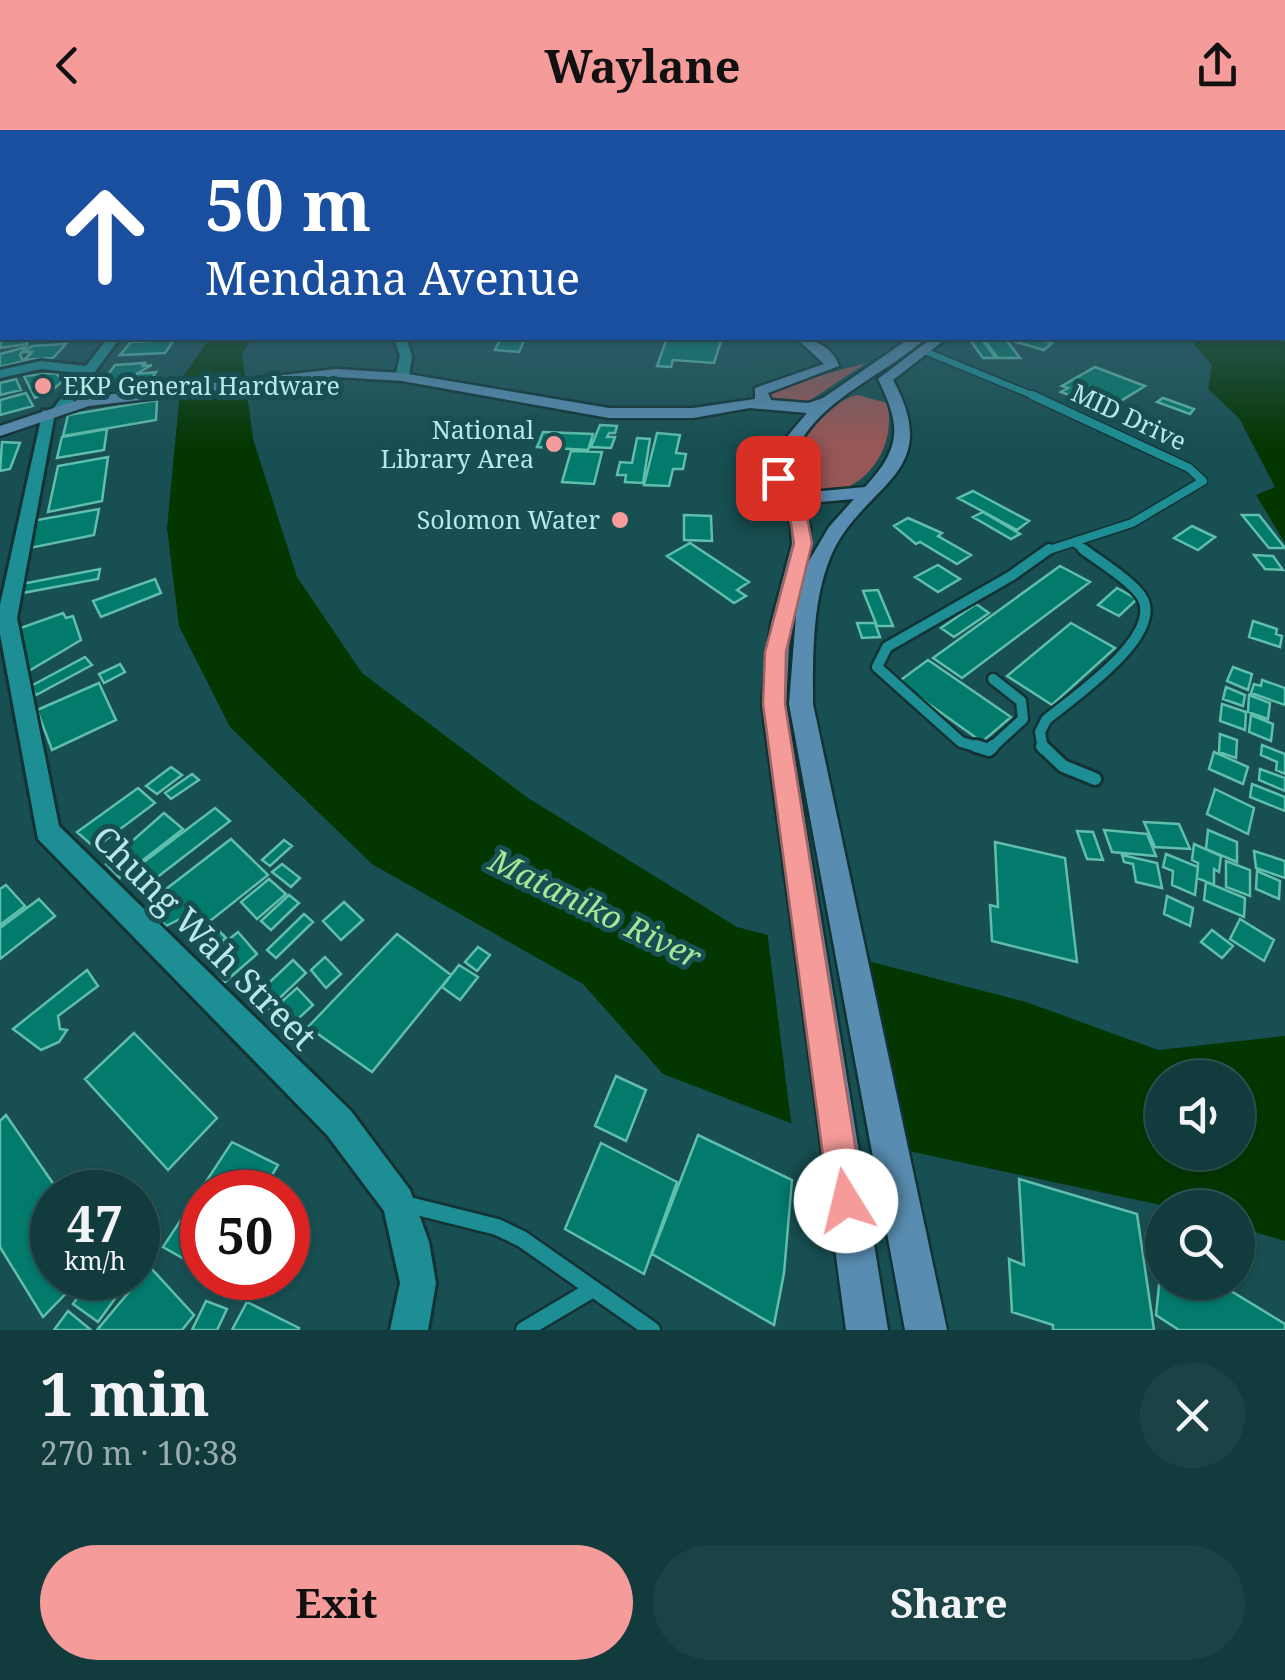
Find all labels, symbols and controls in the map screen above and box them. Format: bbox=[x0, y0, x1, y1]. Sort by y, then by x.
text: Waylane bbox=[545, 35, 740, 96]
icon: back bbox=[40, 38, 95, 93]
icon: share bbox=[1190, 38, 1245, 93]
text: 50 m bbox=[205, 156, 371, 252]
icon: ahead bbox=[40, 170, 170, 300]
text: Mendana Avenue bbox=[205, 247, 580, 308]
place label: EKP General Hardware bbox=[63, 368, 340, 402]
marker: EKP General Hardware bbox=[32, 375, 54, 397]
street label: MID Drive bbox=[1066, 375, 1192, 458]
place label: National Library Area bbox=[380, 412, 534, 475]
marker: National Library Area bbox=[543, 433, 565, 455]
pin bbox=[736, 436, 821, 521]
icon: arrive bbox=[751, 451, 806, 506]
place label: Solomon Water bbox=[417, 502, 600, 536]
marker: Solomon Water bbox=[609, 509, 631, 531]
street label: Chung Wah Street bbox=[83, 815, 327, 1059]
water label: Mataniko River bbox=[482, 837, 710, 978]
map controls bbox=[1145, 1060, 1255, 1300]
button: sound bbox=[1145, 1060, 1255, 1170]
position arrow bbox=[794, 1149, 898, 1253]
speed limit sign: 50 bbox=[180, 1170, 310, 1300]
text: 47 bbox=[67, 1189, 123, 1257]
button: search bbox=[1145, 1190, 1255, 1300]
text: km/h bbox=[64, 1243, 126, 1277]
text: 1 min bbox=[40, 1352, 210, 1434]
button: close bbox=[1140, 1363, 1245, 1468]
text: 270 m · 10:38 bbox=[40, 1431, 238, 1474]
button: Exit bbox=[40, 1545, 633, 1660]
button: Share bbox=[653, 1545, 1245, 1660]

